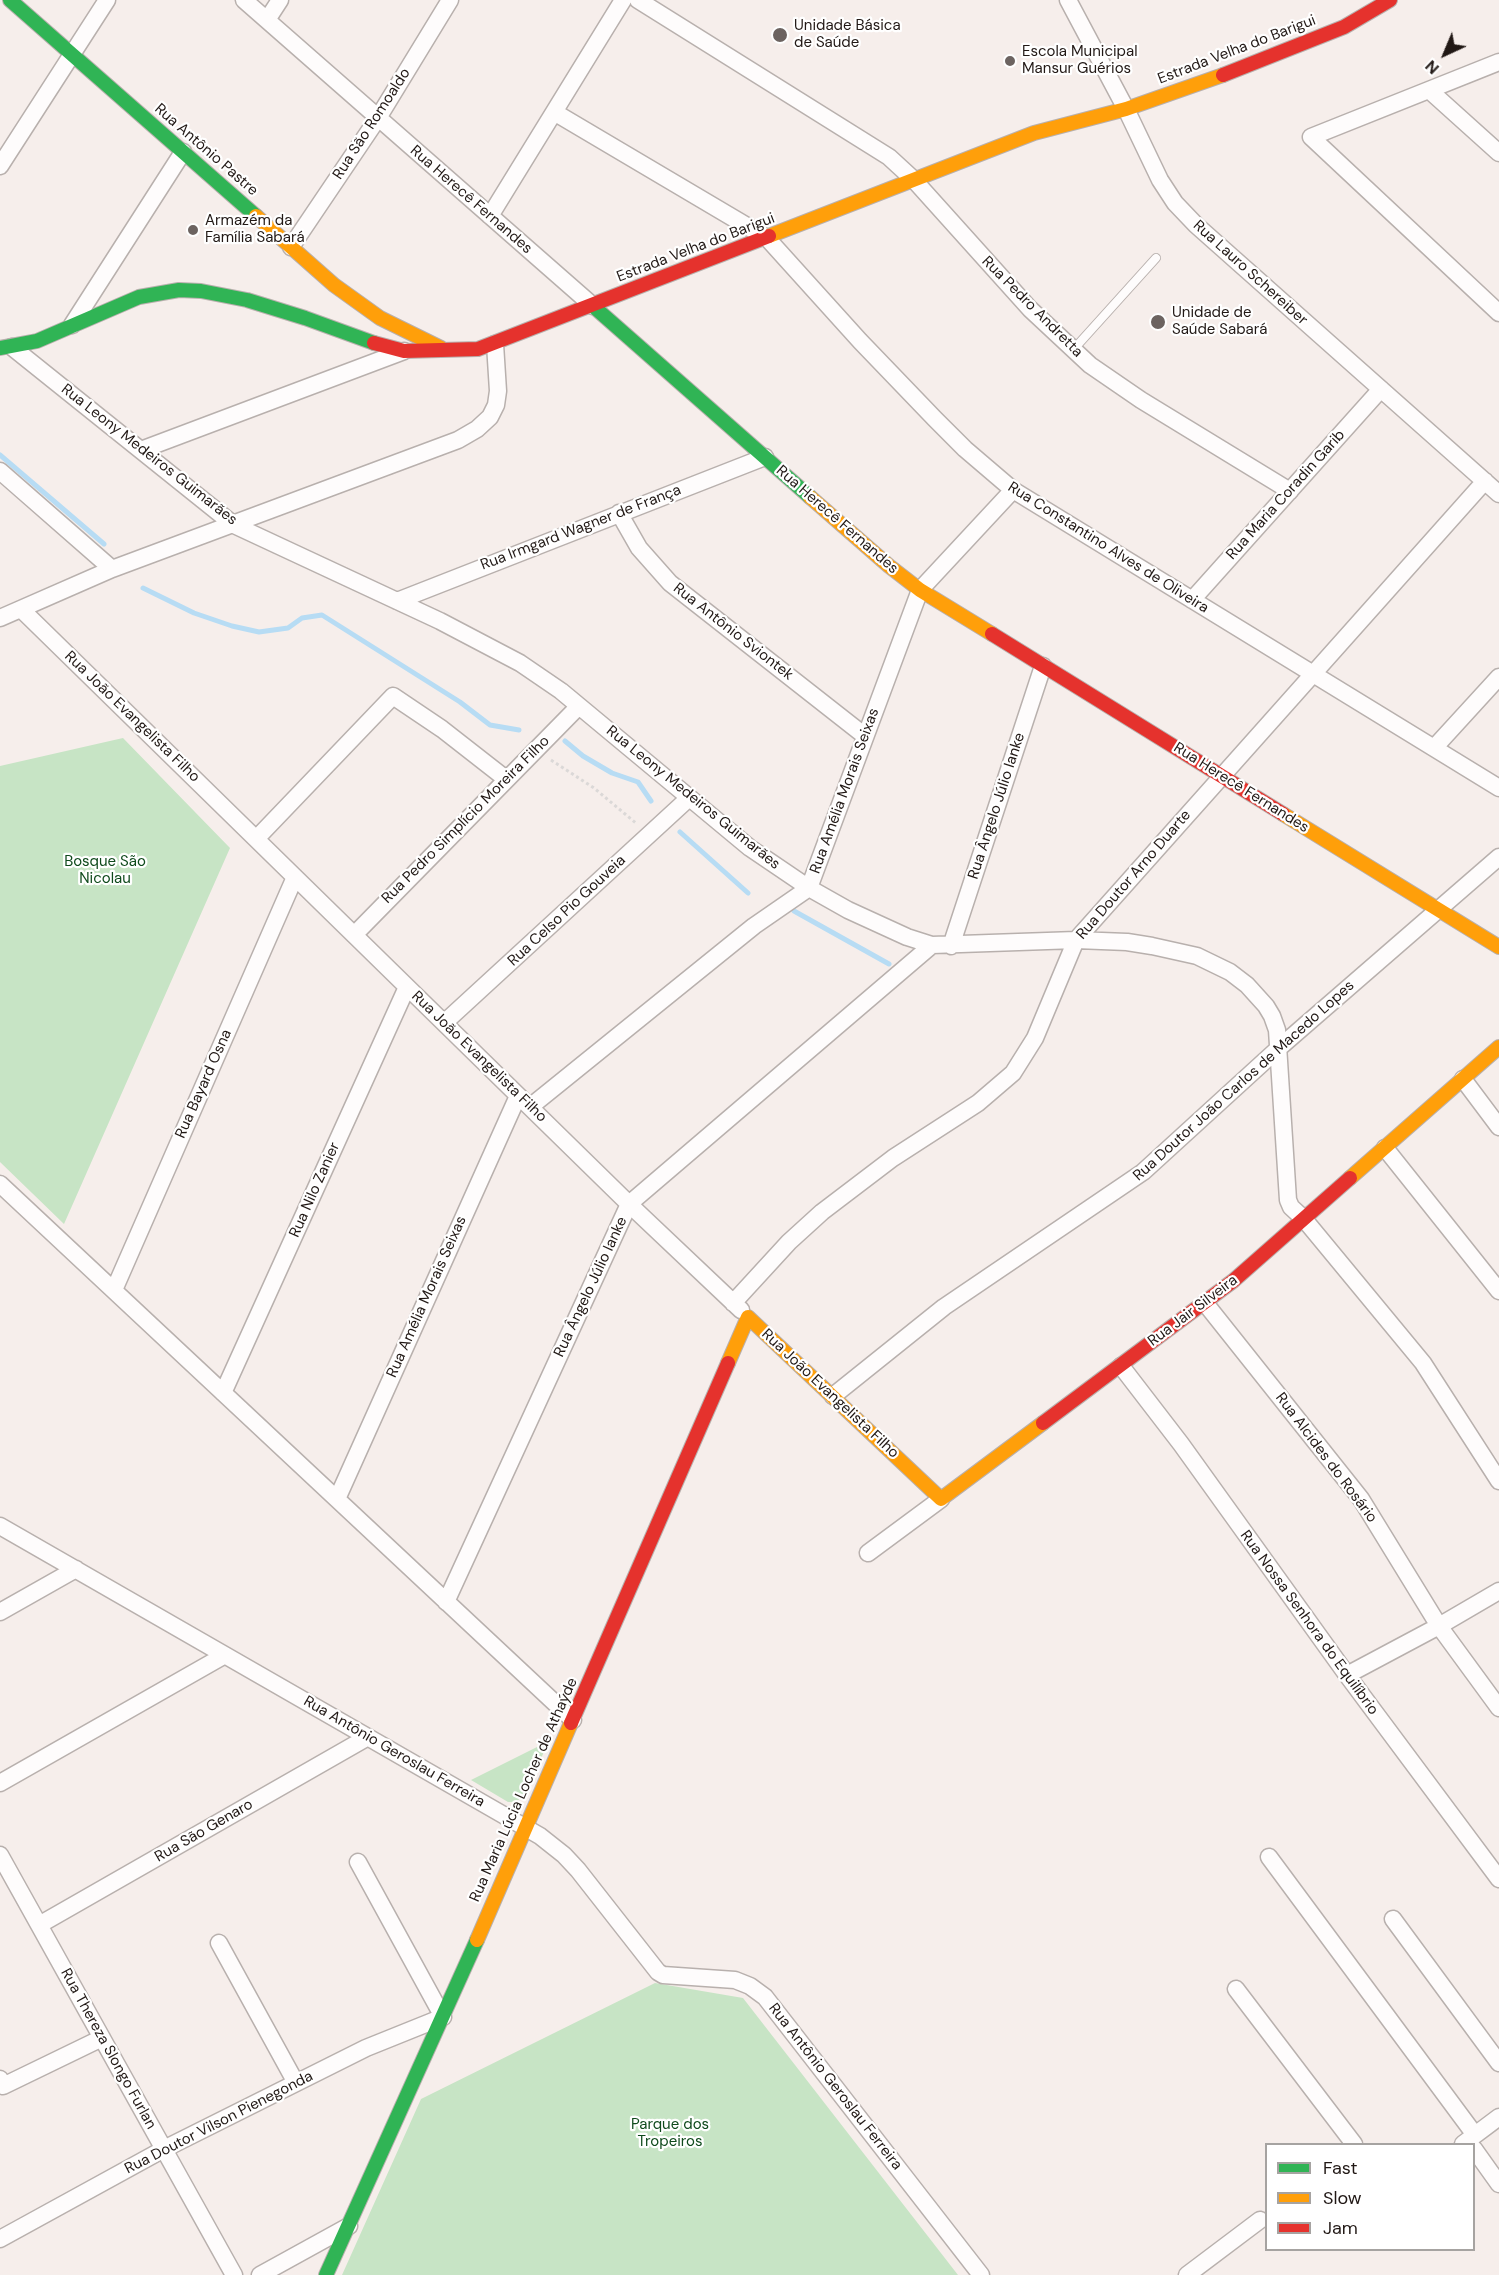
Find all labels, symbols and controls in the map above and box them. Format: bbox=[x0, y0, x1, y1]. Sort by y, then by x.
street label: Estrada Velha do Barigui bbox=[1155, 12, 1319, 88]
place label: Unidade Básica de Saúde bbox=[794, 17, 901, 52]
north arrow bbox=[1415, 24, 1475, 84]
marker: Unidade Básica de Saúde bbox=[771, 26, 789, 44]
place label: Escola Municipal Mansur Guérios bbox=[1022, 43, 1137, 78]
marker: Escola Municipal Mansur Guérios bbox=[1003, 54, 1017, 68]
text: N bbox=[1421, 56, 1444, 79]
street label: Rua São Romoaldo bbox=[329, 65, 415, 183]
street label: Rua Antônio Pastre bbox=[151, 100, 261, 200]
street label: Rua Herecê Fernandes bbox=[406, 142, 536, 258]
street label: Estrada Velha do Barigui bbox=[614, 210, 778, 286]
place label: Armazém da Família Sabará bbox=[205, 212, 305, 247]
street label: Rua Lauro Schereiber bbox=[1189, 217, 1311, 329]
marker: Armazém da Família Sabará bbox=[186, 223, 200, 237]
street label: Rua Pedro Andretta bbox=[978, 253, 1086, 361]
place label: Unidade de Saúde Sabará bbox=[1172, 304, 1267, 339]
marker: Unidade de Saúde Sabará bbox=[1149, 313, 1167, 331]
street label: Rua Leony Medeiros Guimarães bbox=[57, 381, 241, 529]
street label: Rua Maria Coradin Garib bbox=[1223, 426, 1349, 564]
street label: Rua Herecê Fernandes bbox=[772, 462, 902, 578]
street label: Rua Constantino Alves de Oliveira bbox=[1004, 479, 1212, 617]
street label: Rua Irmgard Wagner de França bbox=[478, 481, 684, 575]
street label: Rua Antônio Sviontek bbox=[669, 580, 797, 684]
street label: Rua João Evangelista Filho bbox=[61, 648, 203, 786]
street label: Rua Amélia Morais Seixas bbox=[807, 706, 883, 876]
street label: Rua Leony Medeiros Guimarães bbox=[602, 722, 784, 874]
street label: Rua Ângelo Júlio Ianke bbox=[965, 731, 1029, 881]
street label: Rua Pedro Simplício Moreira Filho bbox=[378, 732, 554, 908]
street label: Rua Herecê Fernandes bbox=[1170, 739, 1312, 837]
street label: Rua Doutor Arno Duarte bbox=[1073, 807, 1195, 943]
street label: Rua Celso Pio Gouveia bbox=[504, 852, 630, 970]
park label: Bosque São Nicolau bbox=[64, 853, 146, 888]
street label: Rua Doutor João Carlos de Macedo Lopes bbox=[1130, 977, 1358, 1185]
street label: Rua João Evangelista Filho bbox=[408, 988, 550, 1126]
street label: Rua Bayard Osna bbox=[172, 1027, 236, 1141]
street label: Rua Nilo Zanier bbox=[286, 1140, 344, 1240]
street label: Rua Amélia Morais Seixas bbox=[383, 1213, 471, 1381]
street label: Rua Ângelo Júlio Ianke bbox=[551, 1214, 631, 1360]
street label: Rua Jair Silveira bbox=[1145, 1271, 1241, 1351]
street label: Rua João Evangelista Filho bbox=[758, 1326, 902, 1462]
street label: Rua Alcides do Rosário bbox=[1271, 1390, 1381, 1526]
street label: Rua Nossa Senhora do Equilíbrio bbox=[1236, 1527, 1382, 1719]
street label: Rua Maria Lúcia Locher de Athaýde bbox=[466, 1675, 582, 1905]
street label: Rua Antônio Geroslau Ferreira bbox=[300, 1693, 488, 1811]
street label: Rua São Genaro bbox=[152, 1796, 256, 1866]
street label: Rua Thereza Slongo Furlan bbox=[56, 1966, 160, 2132]
street label: Rua Antônio Geroslau Ferreira bbox=[764, 2000, 906, 2174]
street label: Rua Doutor Vilson Pienegonda bbox=[122, 2068, 316, 2178]
park label: Parque dos Tropeiros bbox=[631, 2116, 709, 2151]
legend bbox=[1265, 2143, 1475, 2251]
text: Fast bbox=[1323, 2156, 1358, 2180]
text: Slow bbox=[1323, 2186, 1362, 2210]
text: Jam bbox=[1323, 2216, 1358, 2240]

